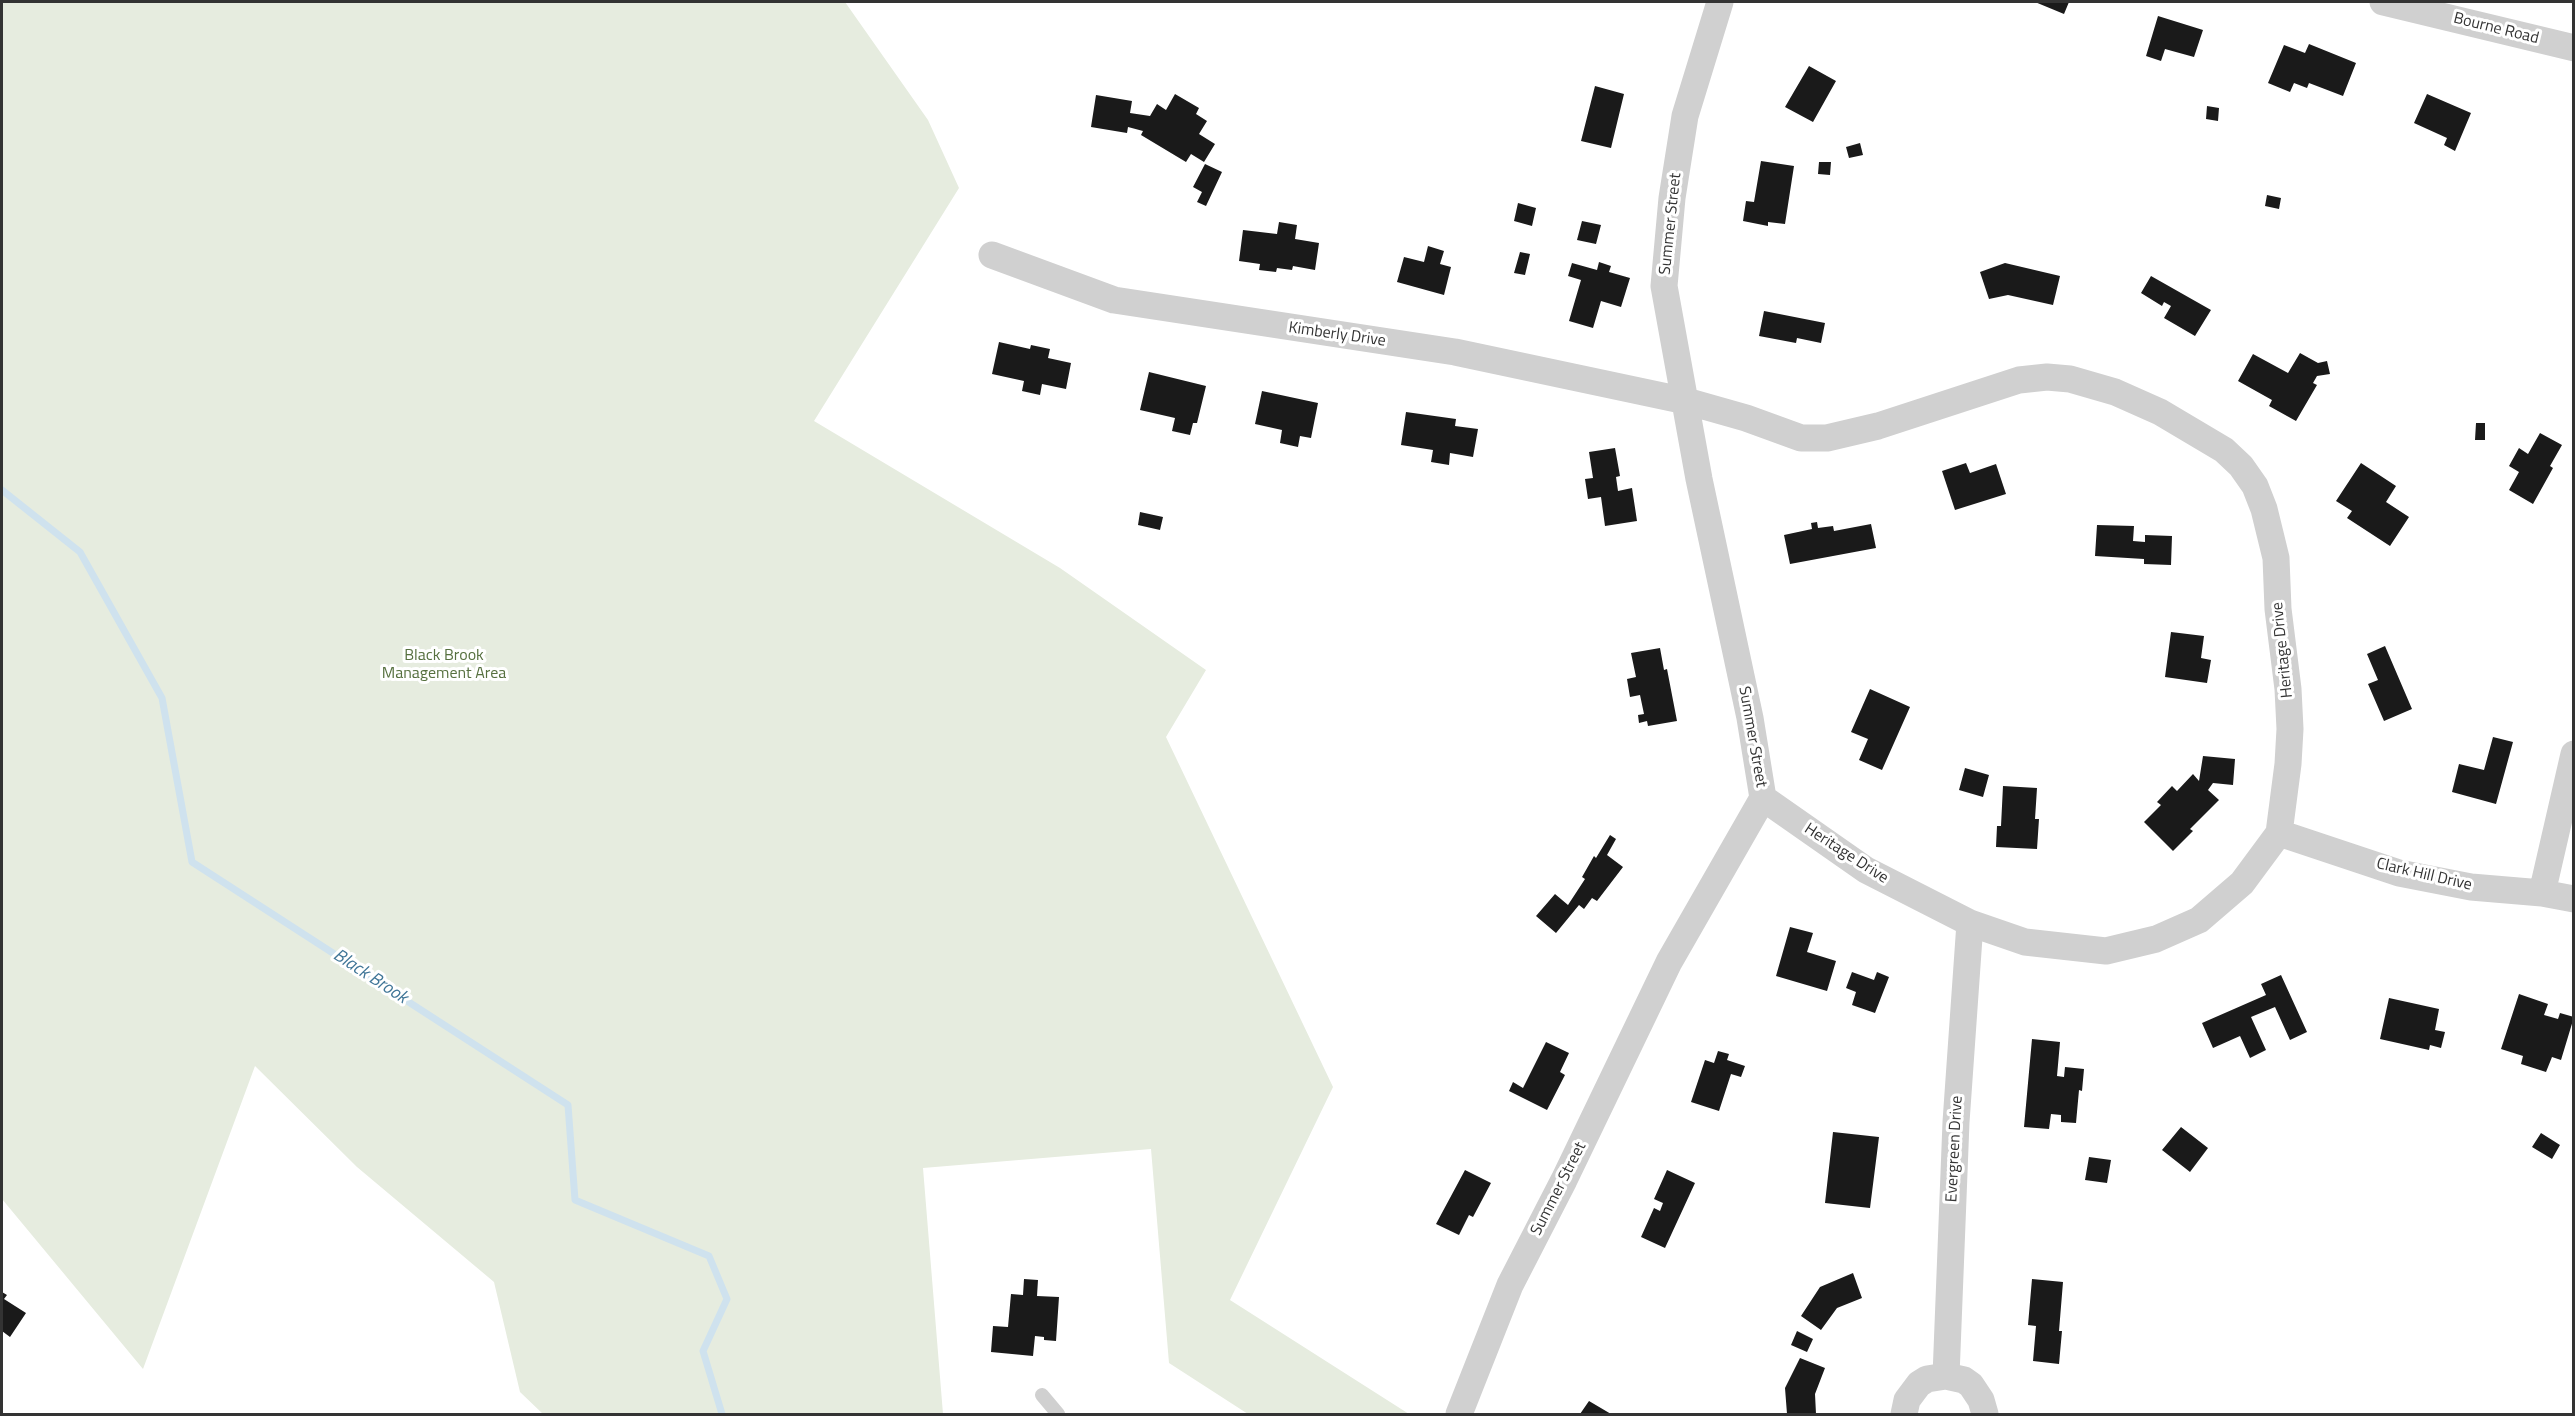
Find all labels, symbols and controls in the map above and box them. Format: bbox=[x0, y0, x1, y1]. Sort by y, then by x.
street label: Bourne Road bbox=[2451, 9, 2541, 49]
street label: Summer Street bbox=[1656, 172, 1686, 276]
street label: Kimberly Drive bbox=[1287, 319, 1387, 351]
street label: Heritage Drive bbox=[2268, 601, 2298, 699]
park label: Black Brook Management Area bbox=[382, 646, 506, 684]
street label: Summer Street bbox=[1734, 685, 1770, 789]
street label: Heritage Drive bbox=[1800, 820, 1892, 888]
street label: Clark Hill Drive bbox=[2374, 855, 2474, 895]
water label: Black Brook bbox=[329, 945, 411, 1009]
street label: Evergreen Drive bbox=[1943, 1095, 1967, 1203]
street label: Summer Street bbox=[1527, 1139, 1591, 1239]

